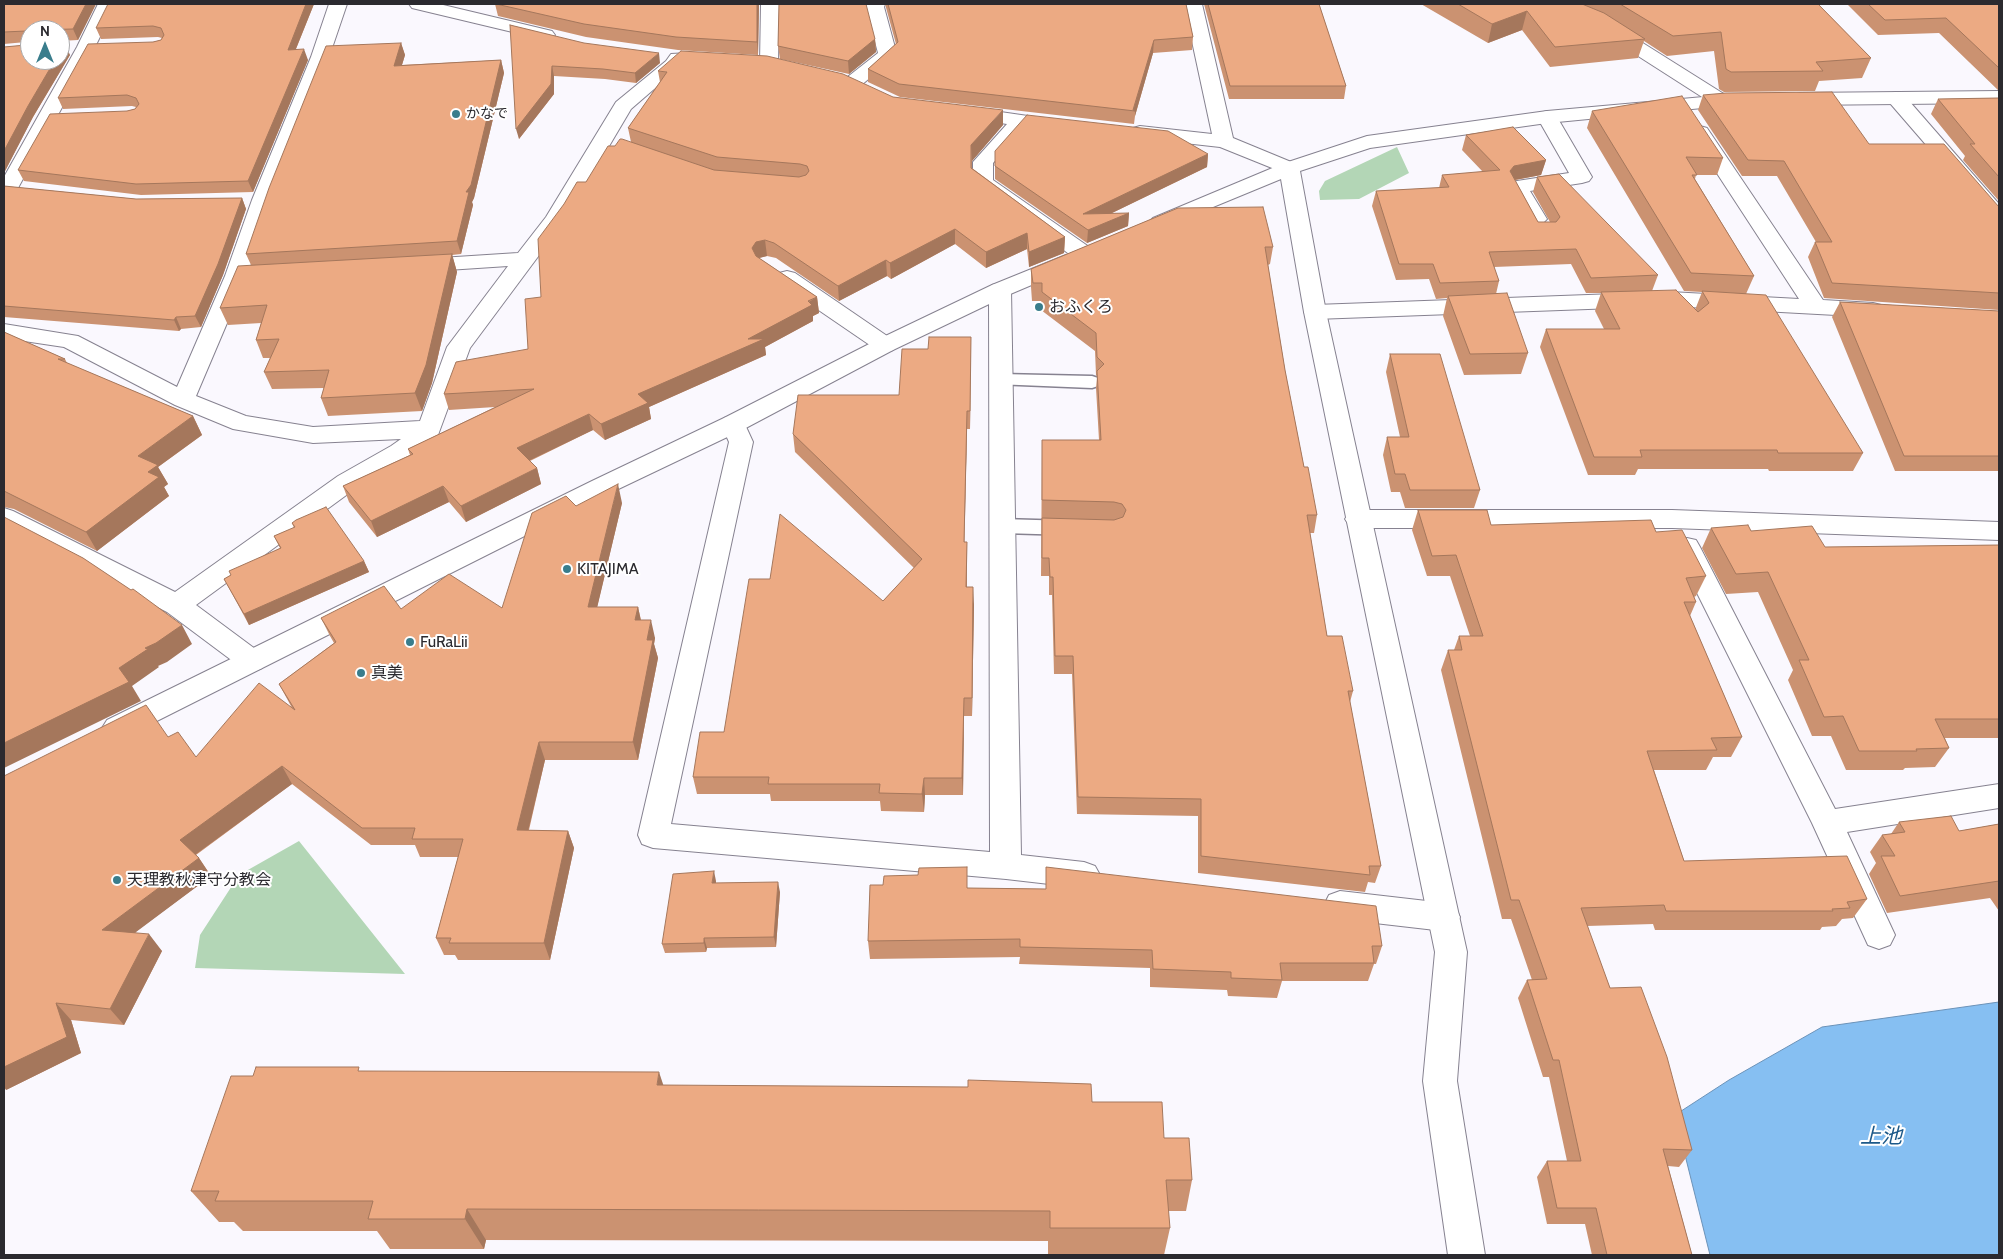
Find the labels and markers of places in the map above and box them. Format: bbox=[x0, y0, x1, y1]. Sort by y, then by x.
place label: かなで bbox=[466, 106, 508, 122]
marker: かなで bbox=[450, 108, 462, 120]
place label: おふくろ bbox=[1049, 297, 1113, 317]
marker: おふくろ bbox=[1033, 301, 1045, 313]
place label: KITAJIMA bbox=[577, 559, 639, 579]
marker: KITAJIMA bbox=[561, 563, 573, 575]
place label: FuRaLii bbox=[420, 632, 468, 652]
marker: FuRaLii bbox=[404, 636, 416, 648]
place label: 真美 bbox=[371, 663, 403, 683]
marker: 真美 bbox=[355, 667, 367, 679]
place label: 天理教秋津守分教会 bbox=[127, 870, 271, 890]
marker: 天理教秋津守分教会 bbox=[111, 874, 123, 886]

